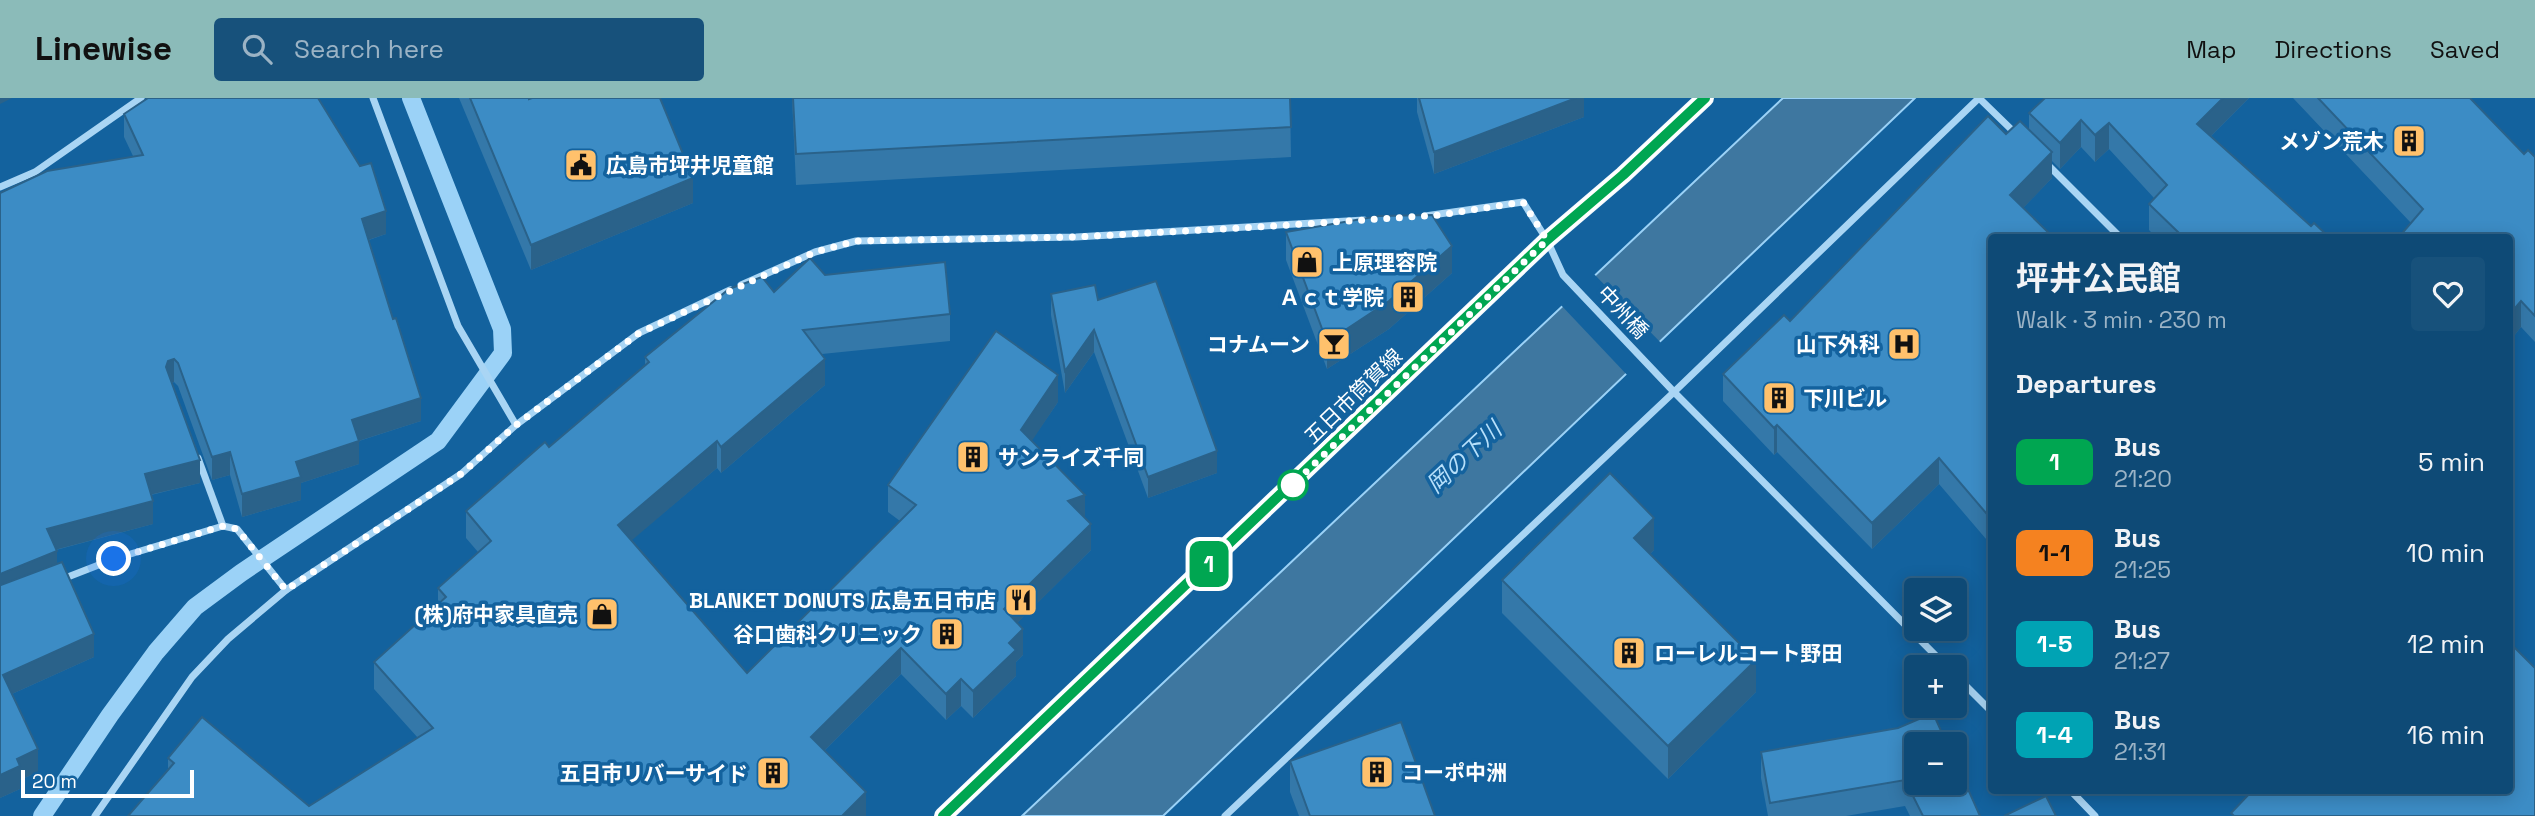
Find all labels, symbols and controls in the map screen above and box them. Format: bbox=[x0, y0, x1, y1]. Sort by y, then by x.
search box bbox=[214, 18, 704, 81]
text: Linewise bbox=[35, 28, 172, 70]
icon: search bbox=[238, 30, 276, 68]
text: Search here bbox=[294, 32, 444, 66]
text: Map bbox=[2186, 34, 2236, 65]
text: Directions bbox=[2274, 34, 2392, 65]
text: Saved bbox=[2430, 34, 2500, 65]
building icon: メゾン荒木 bbox=[2390, 122, 2428, 160]
place label: メゾン荒木 bbox=[2279, 128, 2384, 155]
public building icon: 広島市坪井児童館 bbox=[562, 146, 600, 184]
place label: 広島市坪井児童館 bbox=[606, 152, 774, 179]
shop icon: 上原理容院 bbox=[1288, 243, 1326, 281]
place label: 上原理容院 bbox=[1332, 249, 1437, 276]
button: heart bbox=[2411, 257, 2485, 331]
text: 坪井公民館 bbox=[2016, 258, 2181, 300]
building icon: Ａｃｔ学院 bbox=[1389, 278, 1427, 316]
street label: 中州橋 bbox=[1592, 280, 1654, 344]
place label: Ａｃｔ学院 bbox=[1279, 284, 1384, 311]
text: Walk · 3 min · 230 m bbox=[2016, 305, 2227, 335]
bar icon: コナムーン bbox=[1315, 325, 1353, 363]
hospital icon: 山下外科 bbox=[1885, 325, 1923, 363]
place label: コナムーン bbox=[1207, 331, 1310, 358]
place label: 山下外科 bbox=[1796, 331, 1880, 358]
street label: 五日市筒賀線 bbox=[1298, 343, 1408, 449]
text: Departures bbox=[2016, 367, 2157, 401]
building icon: 下川ビル bbox=[1760, 379, 1798, 417]
place label: 下川ビル bbox=[1803, 385, 1887, 412]
water label: 岡の下川 bbox=[1420, 413, 1510, 499]
text: Bus bbox=[2114, 430, 2161, 464]
building icon: サンライズ千同 bbox=[954, 438, 992, 476]
place label: サンライズ千同 bbox=[998, 444, 1144, 471]
text: 5 min bbox=[2418, 445, 2485, 479]
text: 1 bbox=[2049, 446, 2060, 477]
text: 21:20 bbox=[2114, 464, 2172, 494]
unlabelled marker bbox=[1278, 470, 1308, 500]
text: Bus bbox=[2114, 521, 2161, 555]
text: 10 min bbox=[2406, 536, 2485, 570]
text: 1-1 bbox=[2038, 537, 2071, 568]
your location bbox=[96, 541, 131, 576]
line badge: 1 bbox=[1186, 541, 1232, 587]
text: 1 bbox=[1204, 548, 1214, 579]
text: 21:25 bbox=[2114, 555, 2171, 585]
map controls bbox=[1904, 578, 1967, 795]
button: layers bbox=[1904, 578, 1967, 641]
restaurant icon: BLANKET DONUTS 広島五日市店 bbox=[1002, 581, 1040, 619]
place label: BLANKET DONUTS 広島五日市店 bbox=[689, 587, 996, 614]
shop icon: (株)府中家具直売 bbox=[583, 595, 621, 633]
place label: (株)府中家具直売 bbox=[414, 601, 578, 628]
text: Bus bbox=[2114, 612, 2161, 646]
building icon: 谷口歯科クリニック bbox=[928, 615, 966, 653]
place label: 谷口歯科クリニック bbox=[733, 621, 922, 648]
text: 12 min bbox=[2407, 627, 2485, 661]
text: 1-5 bbox=[2037, 628, 2072, 659]
building icon: ローレルコート野田 bbox=[1610, 634, 1648, 672]
place label: ローレルコート野田 bbox=[1654, 640, 1843, 667]
text: 21:27 bbox=[2114, 646, 2170, 676]
button: + bbox=[1904, 655, 1967, 718]
text: Bus bbox=[2114, 703, 2161, 737]
text: 16 min bbox=[2407, 718, 2485, 752]
text: 1-4 bbox=[2036, 719, 2073, 750]
button: − bbox=[1904, 732, 1967, 795]
text: 21:31 bbox=[2114, 737, 2166, 767]
building icon: コーポ中洲 bbox=[1358, 753, 1396, 791]
building icon: 五日市リバーサイド bbox=[754, 754, 792, 792]
place label: コーポ中洲 bbox=[1402, 759, 1507, 786]
place label: 五日市リバーサイド bbox=[559, 760, 748, 787]
scale bar bbox=[21, 767, 194, 799]
text: 20 m bbox=[32, 769, 77, 794]

